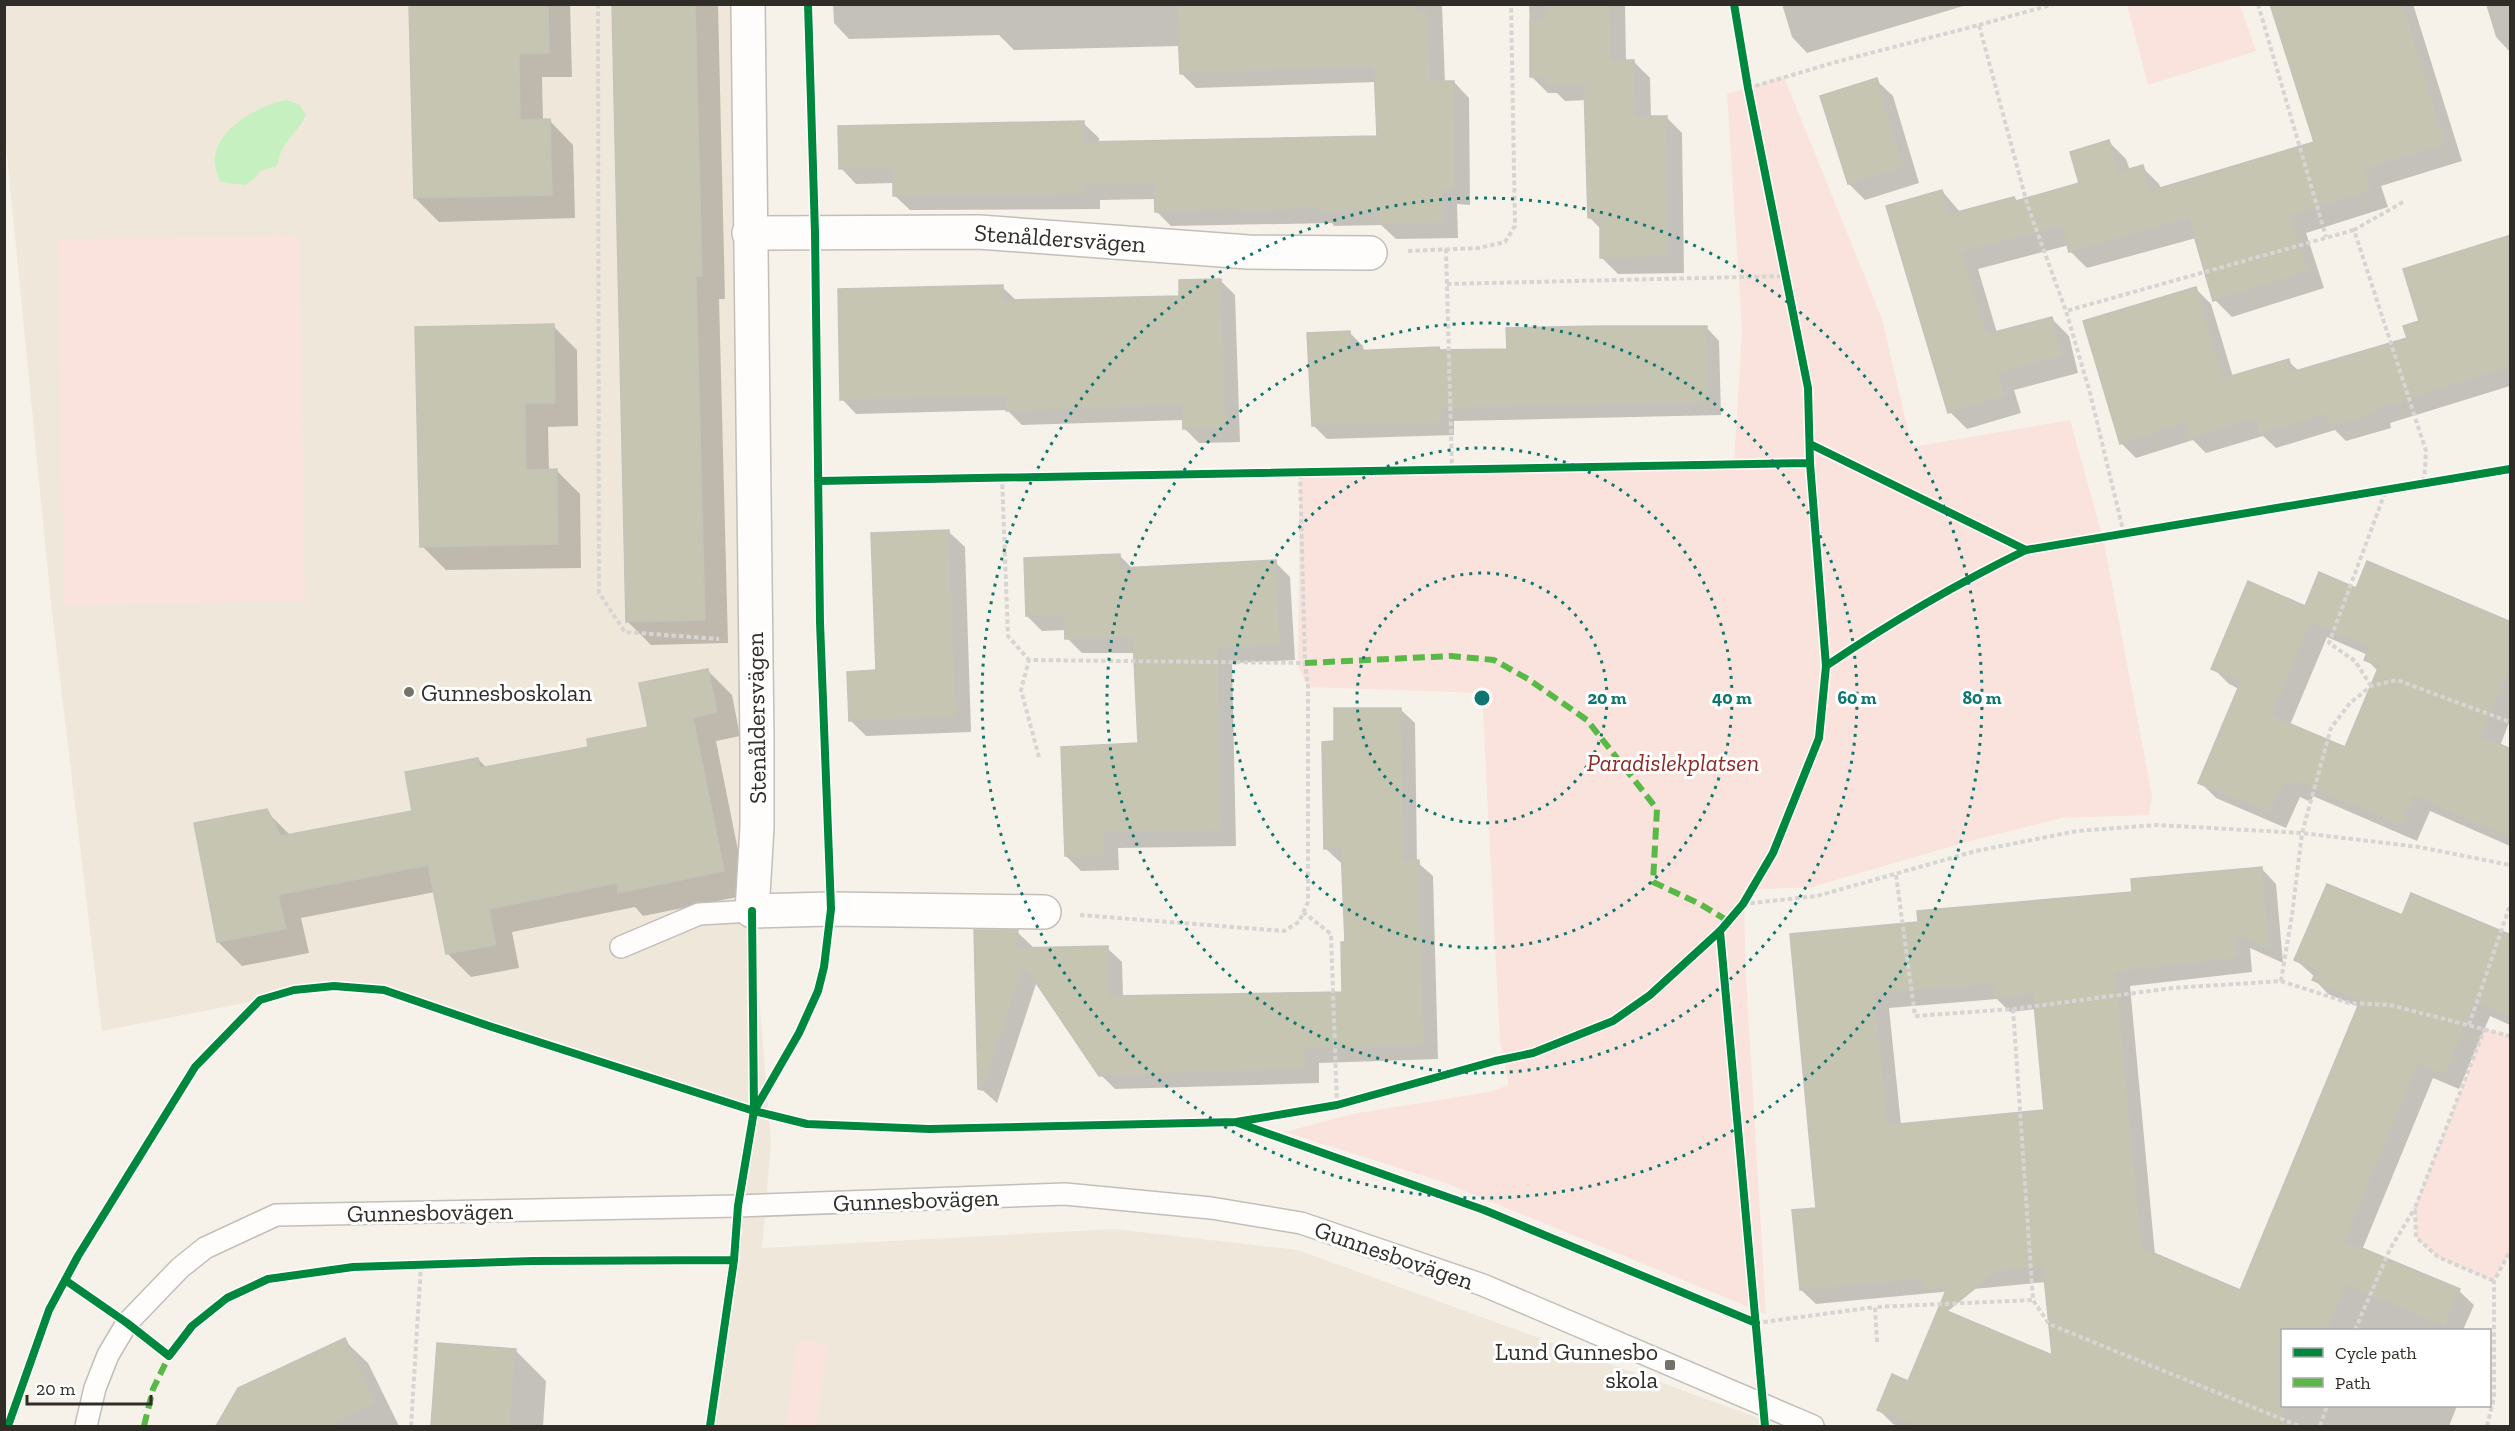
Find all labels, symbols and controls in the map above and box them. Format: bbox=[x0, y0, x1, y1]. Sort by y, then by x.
street label: Stenåldersvägen bbox=[973, 218, 1147, 258]
street label: Stenåldersvägen bbox=[740, 632, 772, 804]
place label: Gunnesboskolan bbox=[421, 678, 592, 707]
marker: Gunnesboskolan bbox=[402, 685, 416, 699]
text: 20 m bbox=[1587, 687, 1627, 709]
text: 40 m bbox=[1712, 687, 1752, 709]
text: 60 m bbox=[1837, 687, 1877, 709]
text: 80 m bbox=[1962, 687, 2002, 709]
centre of rings bbox=[1472, 688, 1492, 708]
park label: Paradislekplatsen bbox=[1587, 748, 1759, 777]
street label: Gunnesbovägen bbox=[832, 1183, 1000, 1217]
street label: Gunnesbovägen bbox=[347, 1196, 514, 1228]
street label: Gunnesbovägen bbox=[1311, 1214, 1477, 1296]
legend bbox=[2281, 1329, 2491, 1407]
place label: Lund Gunnesbo skola bbox=[1495, 1337, 1658, 1394]
text: Cycle path bbox=[2335, 1342, 2417, 1364]
marker: Lund Gunnesbo skola bbox=[1663, 1358, 1677, 1372]
scale bar bbox=[27, 1368, 152, 1406]
text: Path bbox=[2335, 1372, 2371, 1394]
text: 20 m bbox=[36, 1378, 76, 1400]

